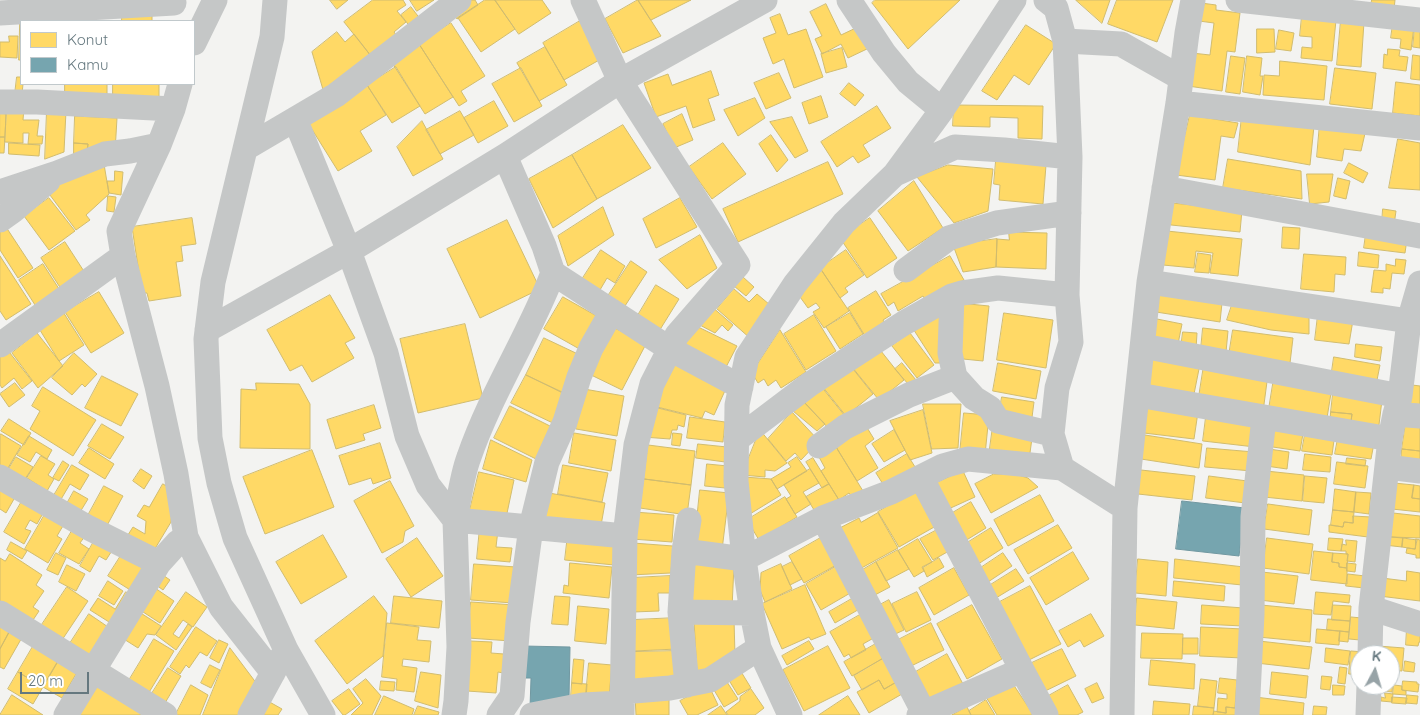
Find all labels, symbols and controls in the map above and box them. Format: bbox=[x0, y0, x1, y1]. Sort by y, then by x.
legend bbox=[20, 20, 195, 85]
text: Konut bbox=[67, 30, 108, 49]
text: Kamu bbox=[67, 55, 108, 74]
north arrow bbox=[1350, 645, 1400, 695]
text: K bbox=[1371, 647, 1382, 666]
scale bar bbox=[22, 662, 91, 694]
text: 20 m bbox=[28, 671, 63, 690]

